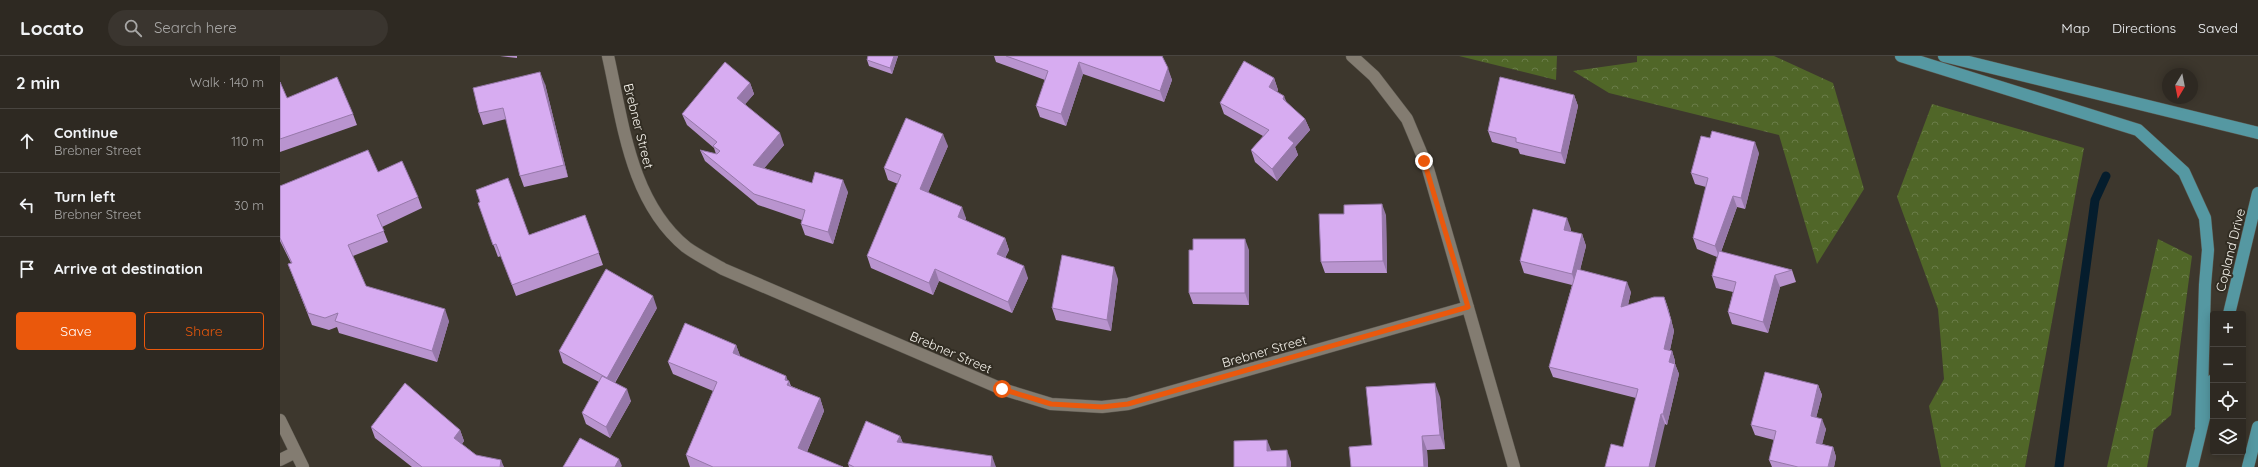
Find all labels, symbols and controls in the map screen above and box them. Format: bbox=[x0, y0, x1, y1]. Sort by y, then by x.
search box bbox=[108, 10, 388, 46]
text: Locato bbox=[20, 16, 84, 40]
icon: search bbox=[122, 17, 144, 39]
text: Search here bbox=[154, 18, 237, 37]
text: Map bbox=[2061, 19, 2090, 37]
text: Directions bbox=[2112, 19, 2176, 37]
text: Saved bbox=[2198, 19, 2238, 37]
north arrow bbox=[2162, 68, 2198, 104]
text: 2 min bbox=[16, 72, 60, 93]
text: Walk · 140 m bbox=[189, 74, 264, 90]
street label: Brebner Street bbox=[621, 82, 657, 170]
text: Continue bbox=[54, 123, 118, 142]
icon: ahead bbox=[16, 130, 38, 152]
text: 110 m bbox=[231, 133, 264, 149]
text: Brebner Street bbox=[54, 142, 141, 158]
route end bbox=[1415, 152, 1433, 170]
text: Turn left bbox=[54, 187, 116, 206]
icon: left bbox=[16, 194, 38, 216]
text: 30 m bbox=[234, 197, 264, 213]
text: Brebner Street bbox=[54, 206, 141, 222]
street label: Copland Drive bbox=[2212, 207, 2248, 293]
icon: arrive bbox=[16, 258, 38, 280]
text: Arrive at destination bbox=[54, 259, 203, 278]
map controls bbox=[2210, 311, 2246, 455]
button: + bbox=[2210, 311, 2246, 347]
button: Save bbox=[16, 312, 136, 350]
button: Share bbox=[144, 312, 264, 350]
street label: Brebner Street bbox=[908, 328, 994, 376]
street label: Brebner Street bbox=[1220, 331, 1308, 371]
button: − bbox=[2210, 347, 2246, 383]
route start bbox=[993, 380, 1011, 398]
button: locate bbox=[2210, 383, 2246, 419]
button: layers bbox=[2210, 419, 2246, 455]

